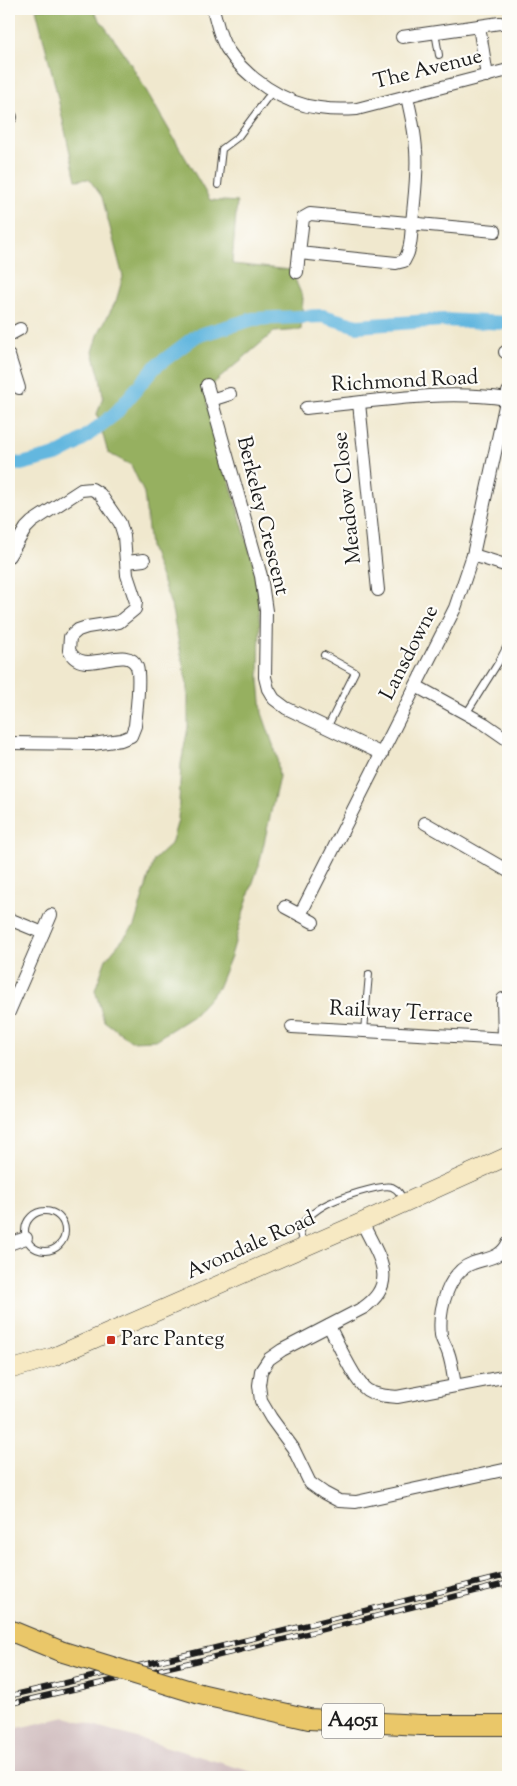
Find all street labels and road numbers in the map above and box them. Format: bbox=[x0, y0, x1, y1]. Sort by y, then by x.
street label: The Avenue bbox=[370, 42, 486, 98]
street label: Richmond Road bbox=[331, 363, 479, 401]
street label: Meadow Close bbox=[326, 430, 370, 566]
street label: Berkeley Crescent bbox=[228, 433, 296, 599]
street label: Lansdowne bbox=[373, 600, 447, 706]
street label: Railway Terrace bbox=[329, 994, 473, 1032]
street label: Avondale Road bbox=[182, 1204, 321, 1288]
road number: A4051 bbox=[322, 1704, 384, 1738]

